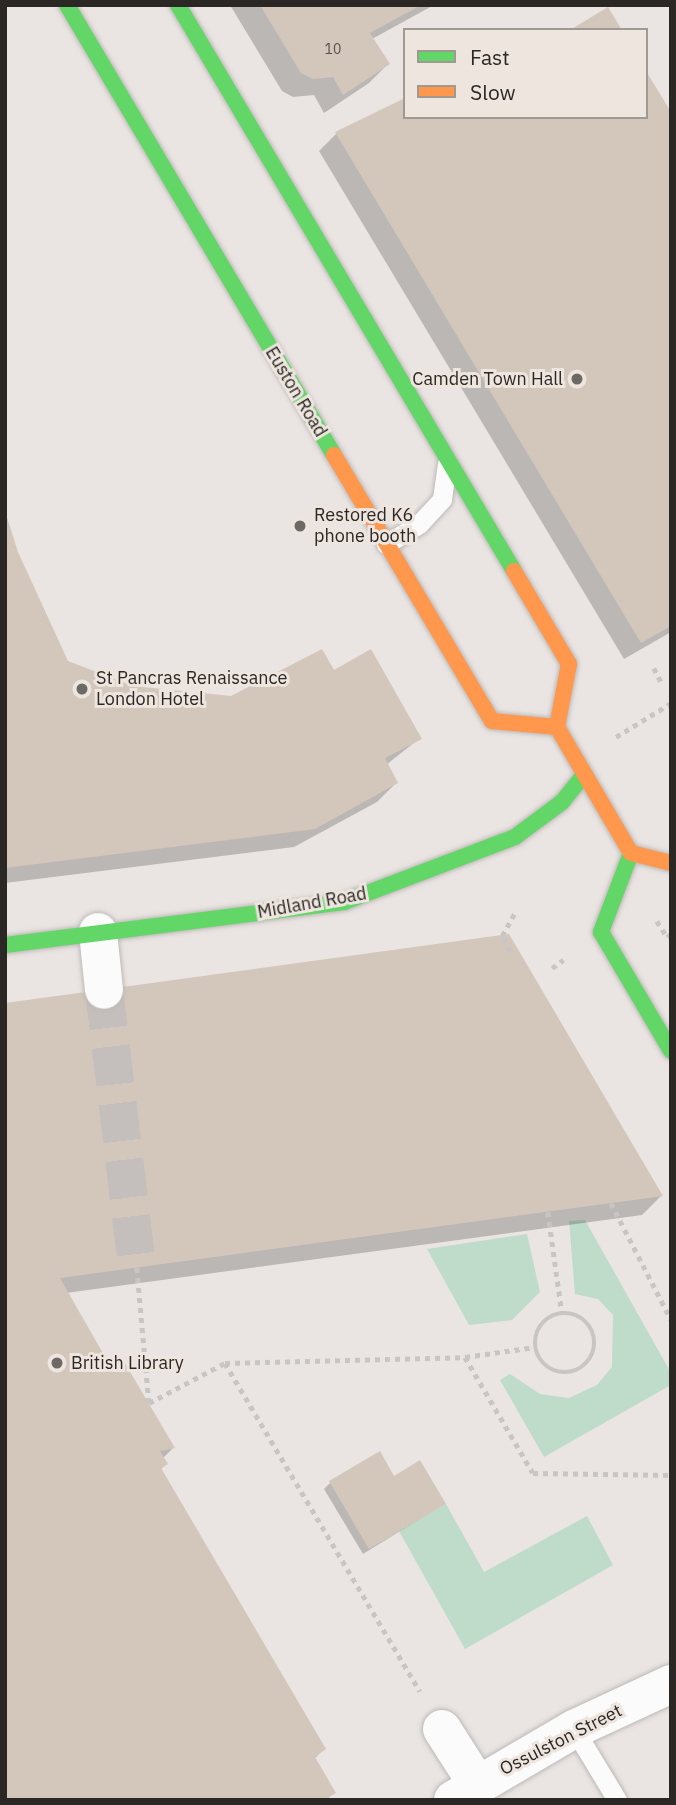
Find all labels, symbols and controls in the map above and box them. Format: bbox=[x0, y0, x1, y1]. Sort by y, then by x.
legend bbox=[403, 28, 648, 119]
house number: 10 bbox=[325, 41, 341, 57]
text: Fast bbox=[470, 43, 510, 71]
text: Slow bbox=[470, 78, 516, 106]
street label: Euston Road bbox=[261, 343, 331, 441]
place label: Camden Town Hall bbox=[412, 368, 563, 390]
marker: Camden Town Hall bbox=[569, 371, 585, 387]
place label: Restored K6 phone booth bbox=[314, 505, 416, 548]
marker: Restored K6 phone booth bbox=[292, 518, 308, 534]
place label: St Pancras Renaissance London Hotel bbox=[96, 668, 287, 710]
marker: St Pancras Renaissance London Hotel bbox=[74, 681, 90, 697]
street label: Midland Road bbox=[256, 883, 368, 923]
place label: British Library bbox=[71, 1352, 184, 1374]
marker: British Library bbox=[49, 1355, 65, 1371]
street label: Ossulston Street bbox=[496, 1700, 626, 1780]

